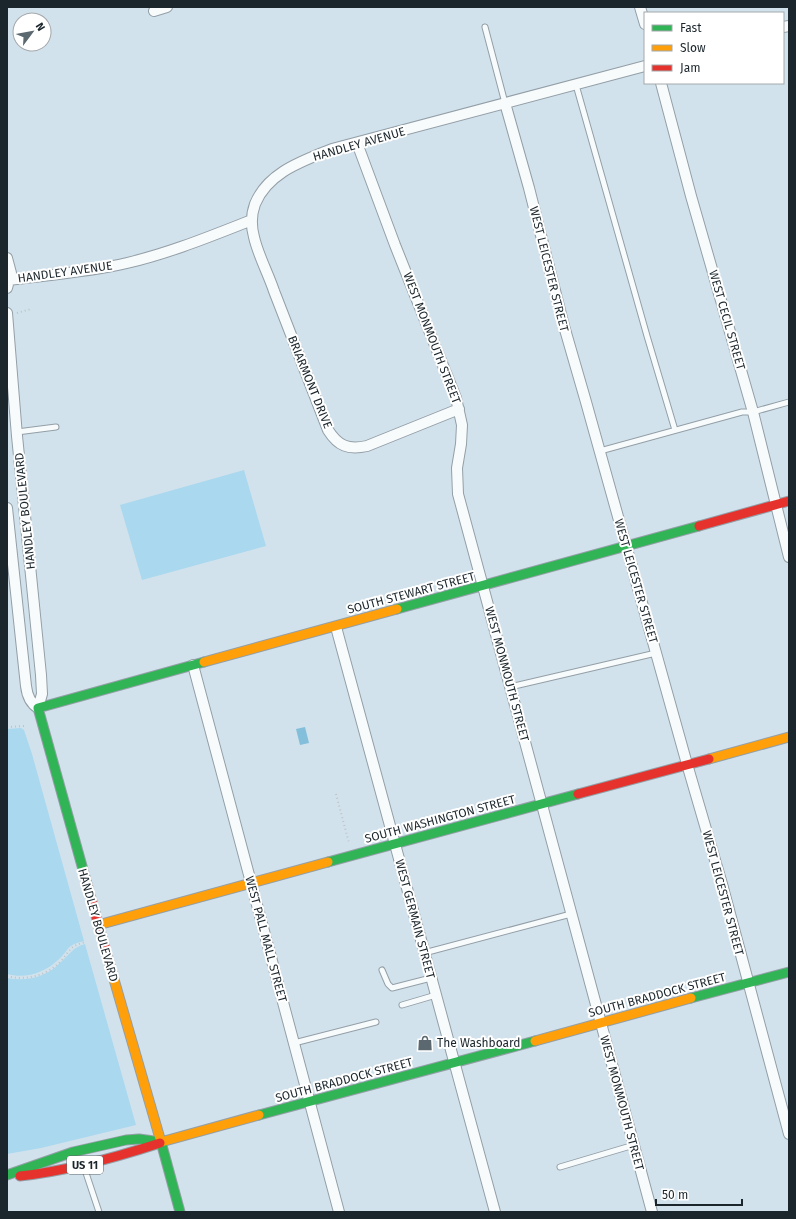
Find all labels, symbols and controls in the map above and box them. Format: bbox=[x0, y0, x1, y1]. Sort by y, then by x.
north arrow bbox=[12, 12, 52, 52]
legend bbox=[644, 12, 784, 84]
text: N bbox=[33, 20, 48, 34]
text: Fast bbox=[680, 21, 702, 35]
text: Slow bbox=[680, 41, 706, 55]
text: Jam bbox=[680, 61, 700, 75]
street label: HANDLEY AVENUE bbox=[311, 124, 407, 164]
street label: WEST LEICESTER STREET bbox=[527, 205, 572, 334]
street label: HANDLEY AVENUE bbox=[17, 258, 113, 286]
street label: WEST CECIL STREET bbox=[706, 269, 748, 372]
street label: WEST MONMOUTH STREET bbox=[400, 270, 464, 406]
street label: BRIARMONT DRIVE bbox=[285, 334, 335, 430]
street label: HANDLEY BOULEVARD bbox=[12, 452, 38, 570]
street label: WEST LEICESTER STREET bbox=[611, 517, 661, 646]
street label: SOUTH STEWART STREET bbox=[346, 569, 477, 617]
street label: WEST MONMOUTH STREET bbox=[482, 605, 532, 744]
street label: SOUTH WASHINGTON STREET bbox=[363, 792, 518, 846]
street label: WEST LEICESTER STREET bbox=[700, 829, 747, 958]
street label: WEST GERMAIN STREET bbox=[392, 858, 438, 981]
street label: HANDLEY BOULEVARD bbox=[75, 867, 121, 984]
street label: WEST PALL MALL STREET bbox=[242, 874, 290, 1004]
street label: SOUTH BRADDOCK STREET bbox=[587, 970, 728, 1020]
shop icon: The Washboard bbox=[416, 1034, 434, 1052]
street label: WEST MONMOUTH STREET bbox=[597, 1034, 647, 1173]
place label: The Washboard bbox=[437, 1036, 521, 1050]
street label: SOUTH BRADDOCK STREET bbox=[274, 1055, 415, 1105]
road number: US 11 bbox=[67, 1156, 103, 1174]
scale bar bbox=[656, 1181, 742, 1207]
text: 50 m bbox=[662, 1188, 688, 1202]

